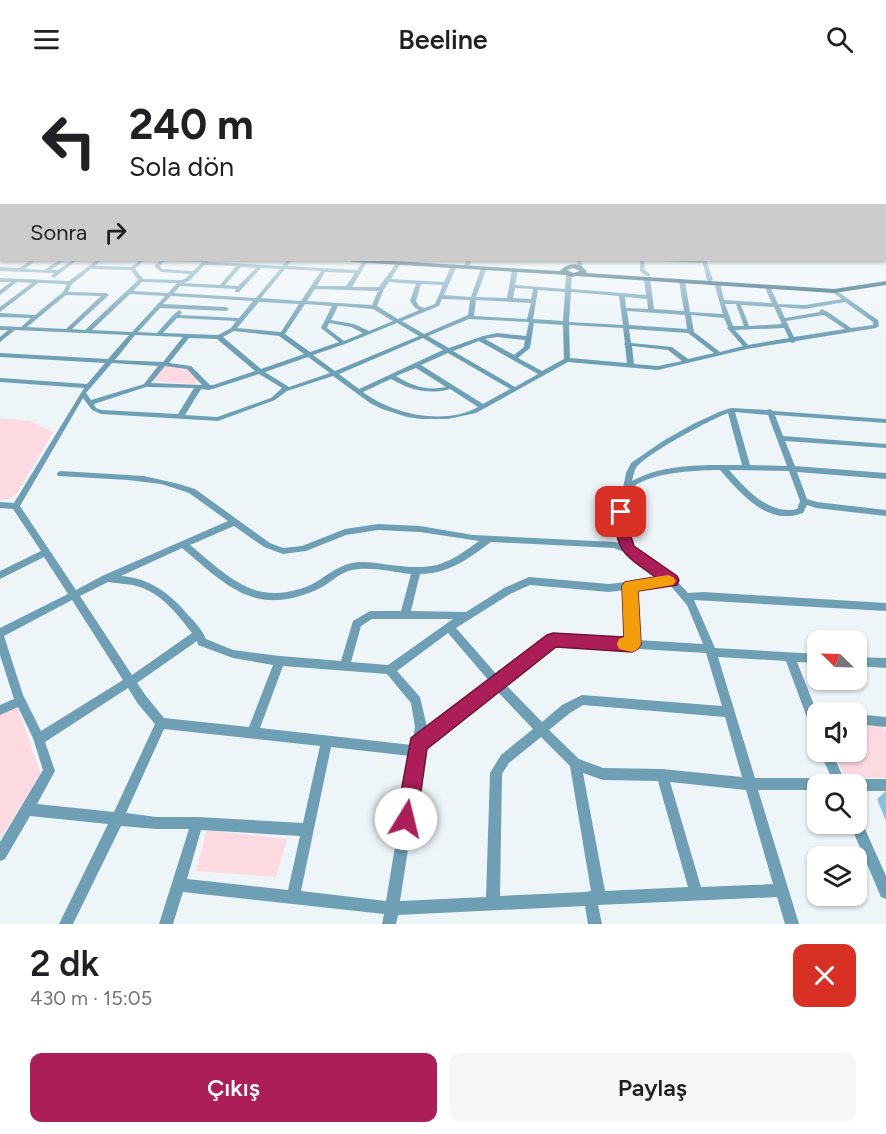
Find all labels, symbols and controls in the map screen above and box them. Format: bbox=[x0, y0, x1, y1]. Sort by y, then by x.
icon: menu bbox=[30, 23, 63, 56]
text: Beeline bbox=[398, 23, 488, 56]
icon: search bbox=[823, 23, 856, 56]
text: 240 m bbox=[129, 99, 254, 150]
icon: left bbox=[30, 102, 108, 180]
text: Sola dön bbox=[129, 150, 234, 183]
icon: right bbox=[99, 216, 132, 249]
text: Sonra bbox=[30, 219, 87, 246]
pin bbox=[595, 486, 646, 537]
icon: arrive bbox=[604, 495, 637, 528]
north arrow bbox=[807, 630, 867, 690]
map controls bbox=[807, 630, 867, 906]
button: sound bbox=[807, 702, 867, 762]
button: search bbox=[807, 774, 867, 834]
position arrow bbox=[374, 787, 438, 851]
button: layers bbox=[807, 846, 867, 906]
text: 2 dk bbox=[30, 942, 99, 985]
button: close bbox=[793, 944, 856, 1007]
text: 430 m · 15:05 bbox=[30, 986, 152, 1010]
button: Çıkış bbox=[30, 1053, 437, 1122]
button: Paylaş bbox=[449, 1053, 856, 1122]

